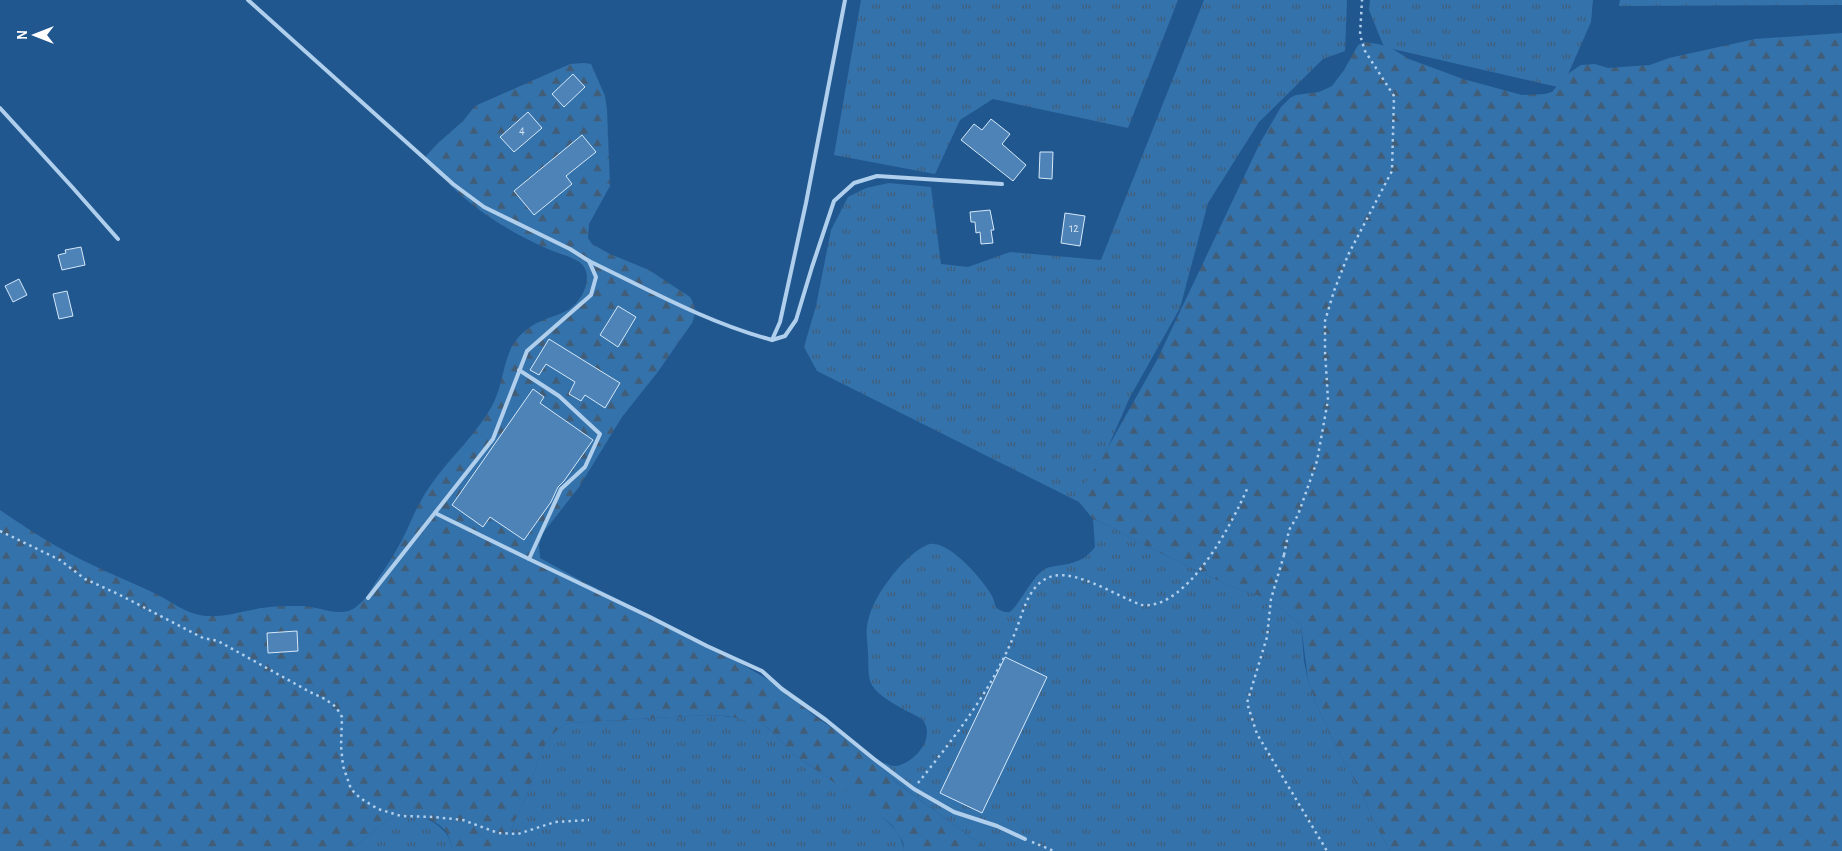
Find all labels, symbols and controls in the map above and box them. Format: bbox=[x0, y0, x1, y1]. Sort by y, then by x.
north arrow bbox=[10, 10, 60, 60]
text: N bbox=[16, 30, 30, 40]
house number: 4 bbox=[519, 124, 525, 136]
house number: 12 bbox=[1069, 222, 1079, 234]

